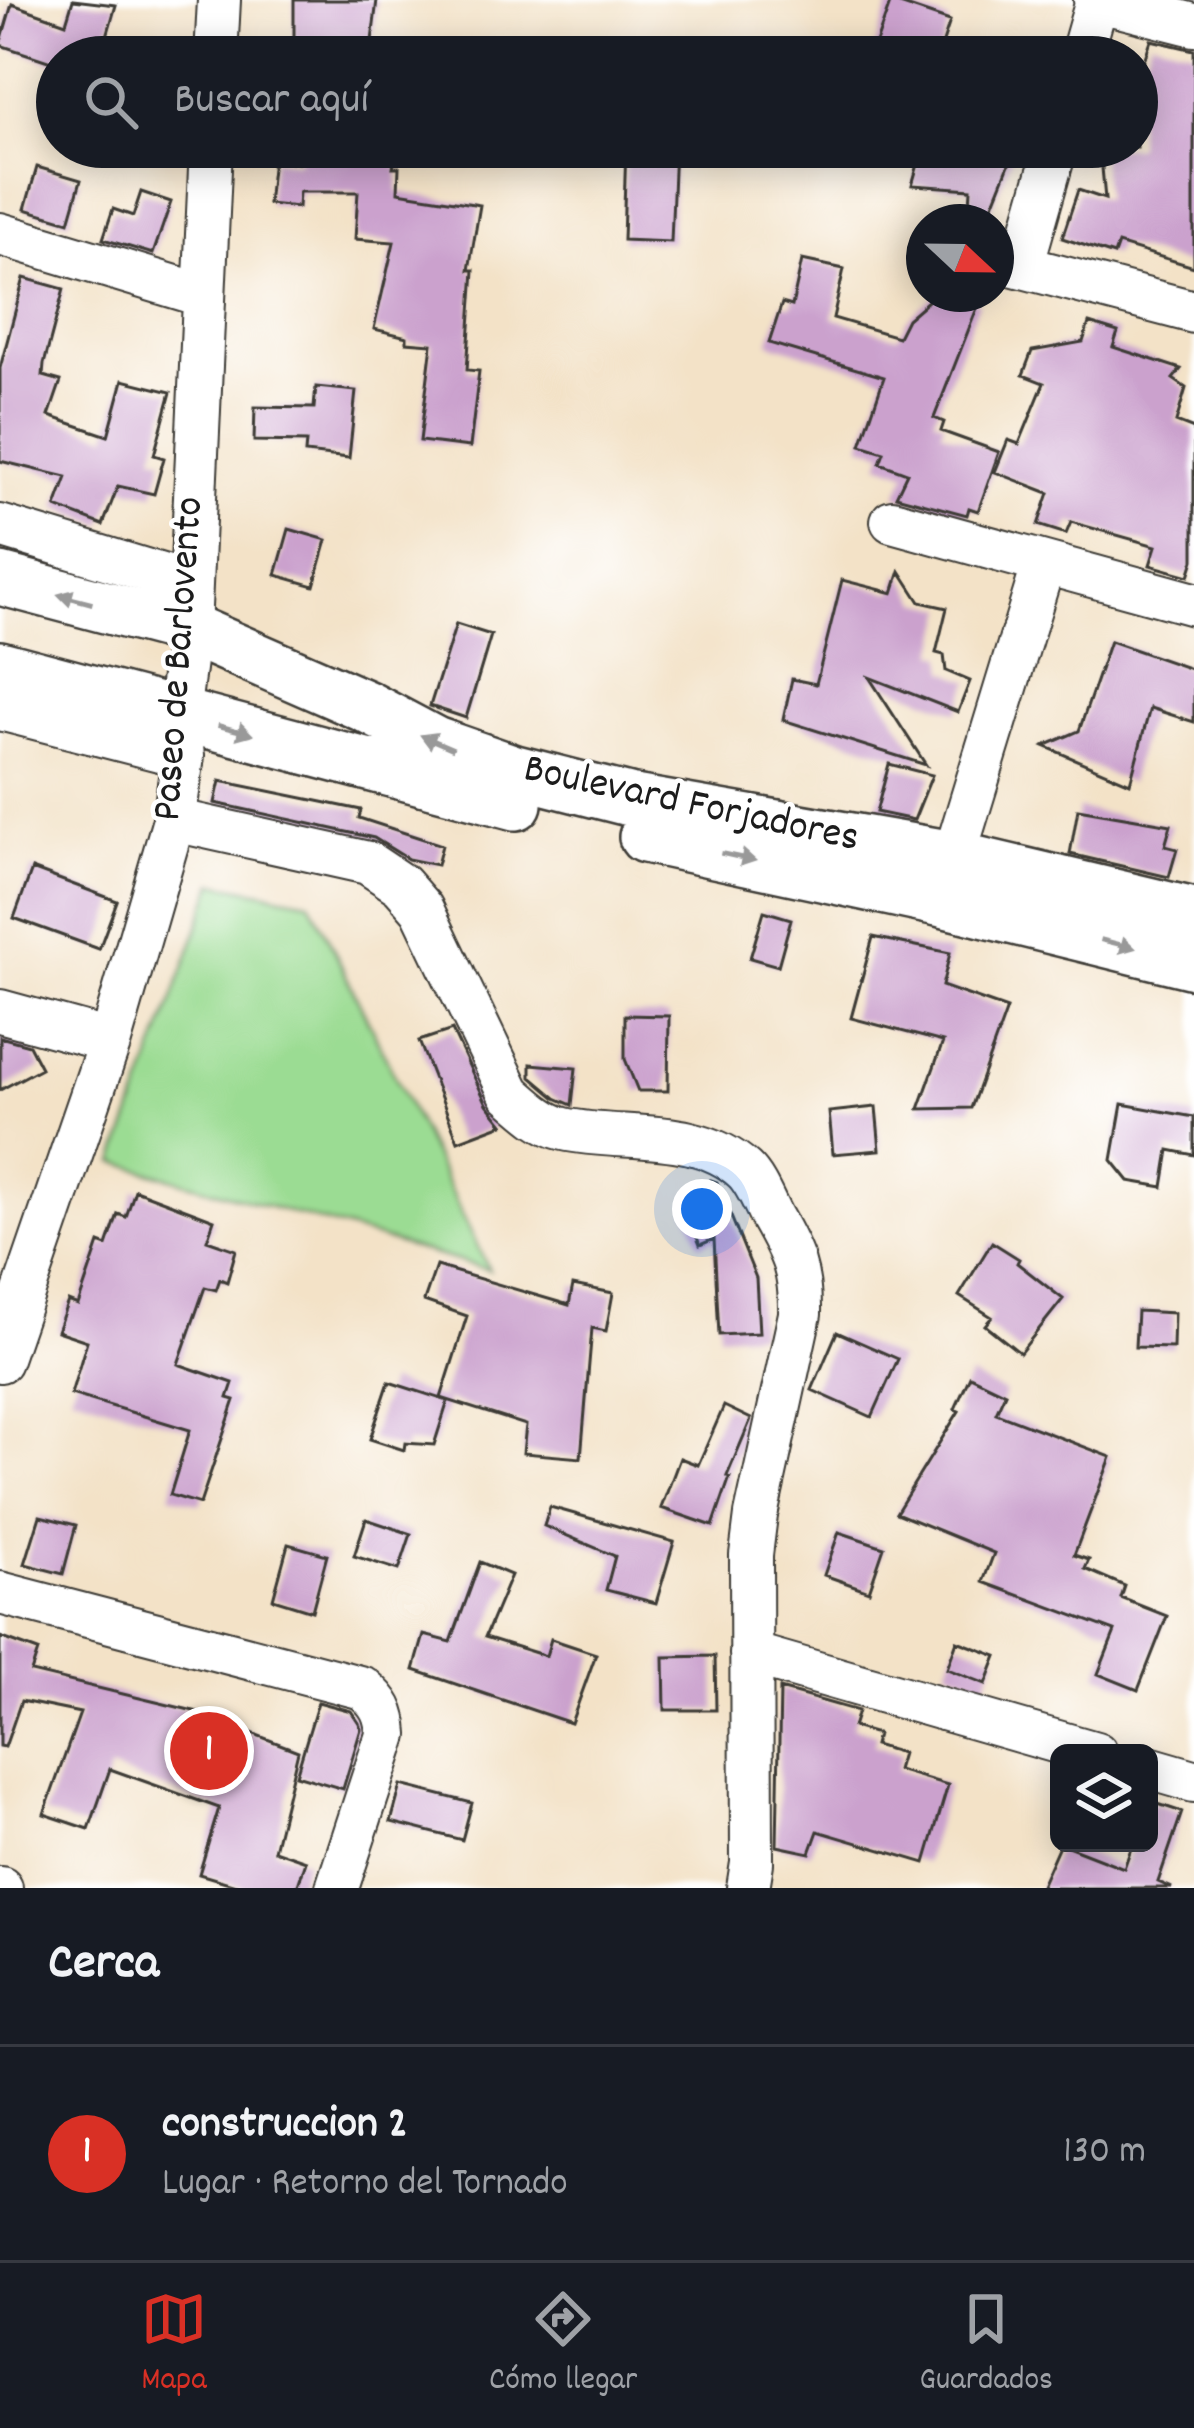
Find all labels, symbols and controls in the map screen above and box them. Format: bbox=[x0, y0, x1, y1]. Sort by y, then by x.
search box bbox=[36, 36, 1158, 168]
icon: search bbox=[78, 69, 144, 135]
text: Buscar aquí bbox=[174, 70, 369, 134]
north arrow bbox=[906, 204, 1014, 312]
street label: Paseo de Barlovento bbox=[140, 495, 222, 823]
one-way arrow bbox=[57, 589, 94, 608]
one-way arrow bbox=[216, 721, 253, 740]
one-way arrow bbox=[419, 732, 454, 752]
street label: Boulevard Forjadores bbox=[518, 741, 864, 871]
one-way arrow bbox=[719, 848, 757, 867]
one-way arrow bbox=[1099, 935, 1136, 954]
your location bbox=[672, 1179, 732, 1239]
pin: 1 bbox=[170, 1706, 248, 1796]
map controls bbox=[1050, 1744, 1158, 1852]
button: layers bbox=[1050, 1744, 1158, 1852]
text: Cerca bbox=[48, 1930, 159, 2002]
text: construccion 2 bbox=[162, 2094, 408, 2158]
text: 1 bbox=[83, 2126, 91, 2181]
text: 130 m bbox=[1063, 2126, 1146, 2181]
text: Lugar · Retorno del Tornado bbox=[162, 2158, 568, 2213]
tab: Mapa bbox=[141, 2286, 207, 2405]
tab: Cómo llegar bbox=[489, 2286, 637, 2405]
tab: Guardados bbox=[919, 2286, 1053, 2405]

